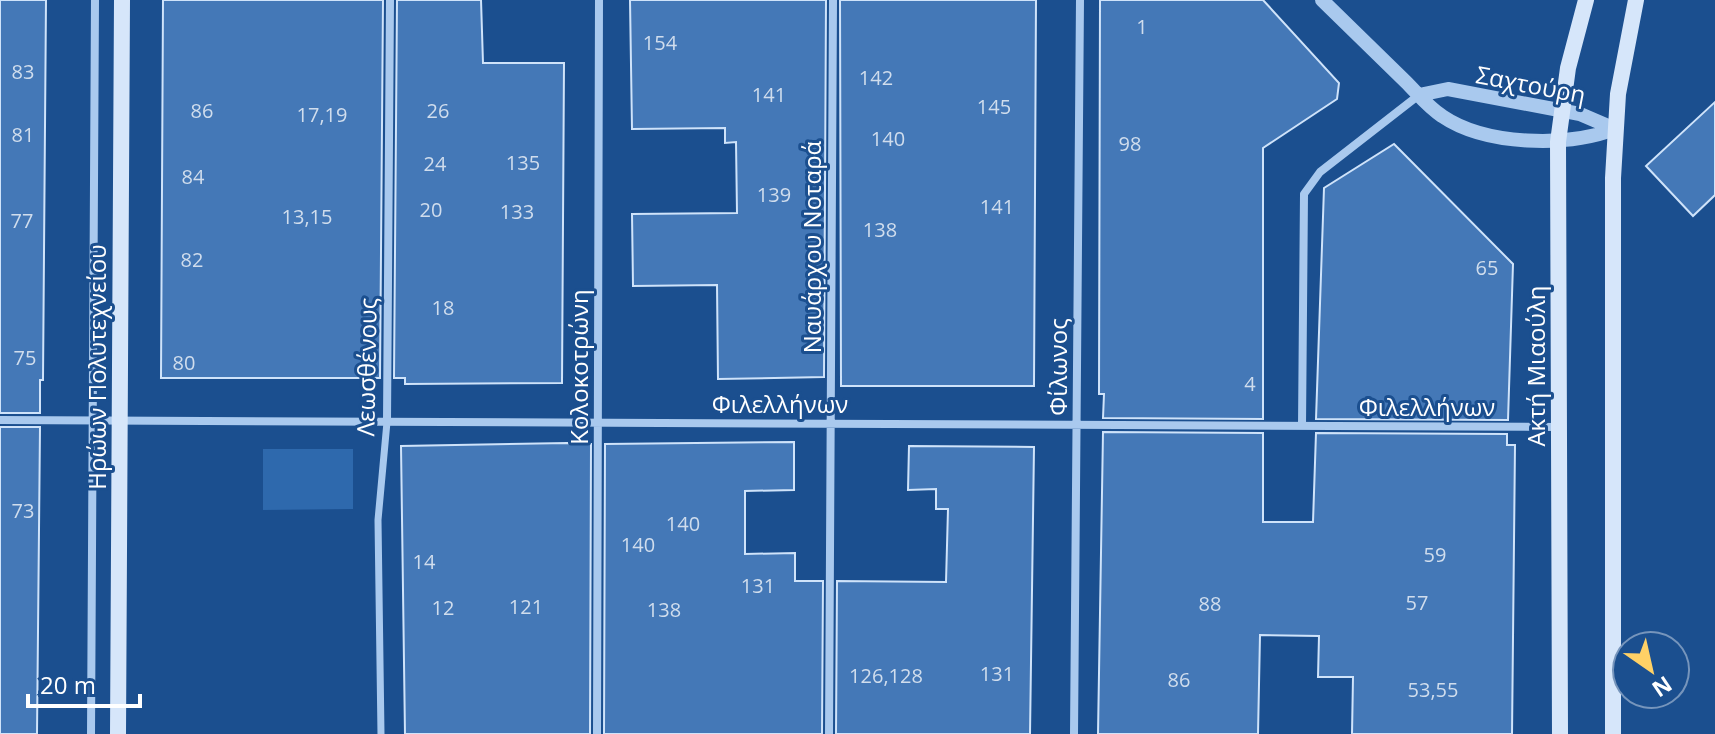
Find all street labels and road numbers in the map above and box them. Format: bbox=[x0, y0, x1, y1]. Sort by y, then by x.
street label: Σαχτούρη bbox=[1473, 57, 1589, 111]
street label: Ναυάρχου Νοταρά bbox=[795, 140, 828, 353]
street label: Ηρώων Πολυτεχνείου bbox=[80, 244, 113, 490]
street label: Ακτή Μιαούλη bbox=[1519, 285, 1552, 447]
street label: Κολοκοτρώνη bbox=[562, 289, 595, 445]
street label: Λεωσθένους bbox=[348, 297, 384, 437]
street label: Φίλωνος bbox=[1041, 318, 1074, 416]
street label: Φιλελλήνων bbox=[712, 387, 848, 420]
street label: Φιλελλήνων bbox=[1359, 390, 1495, 423]

